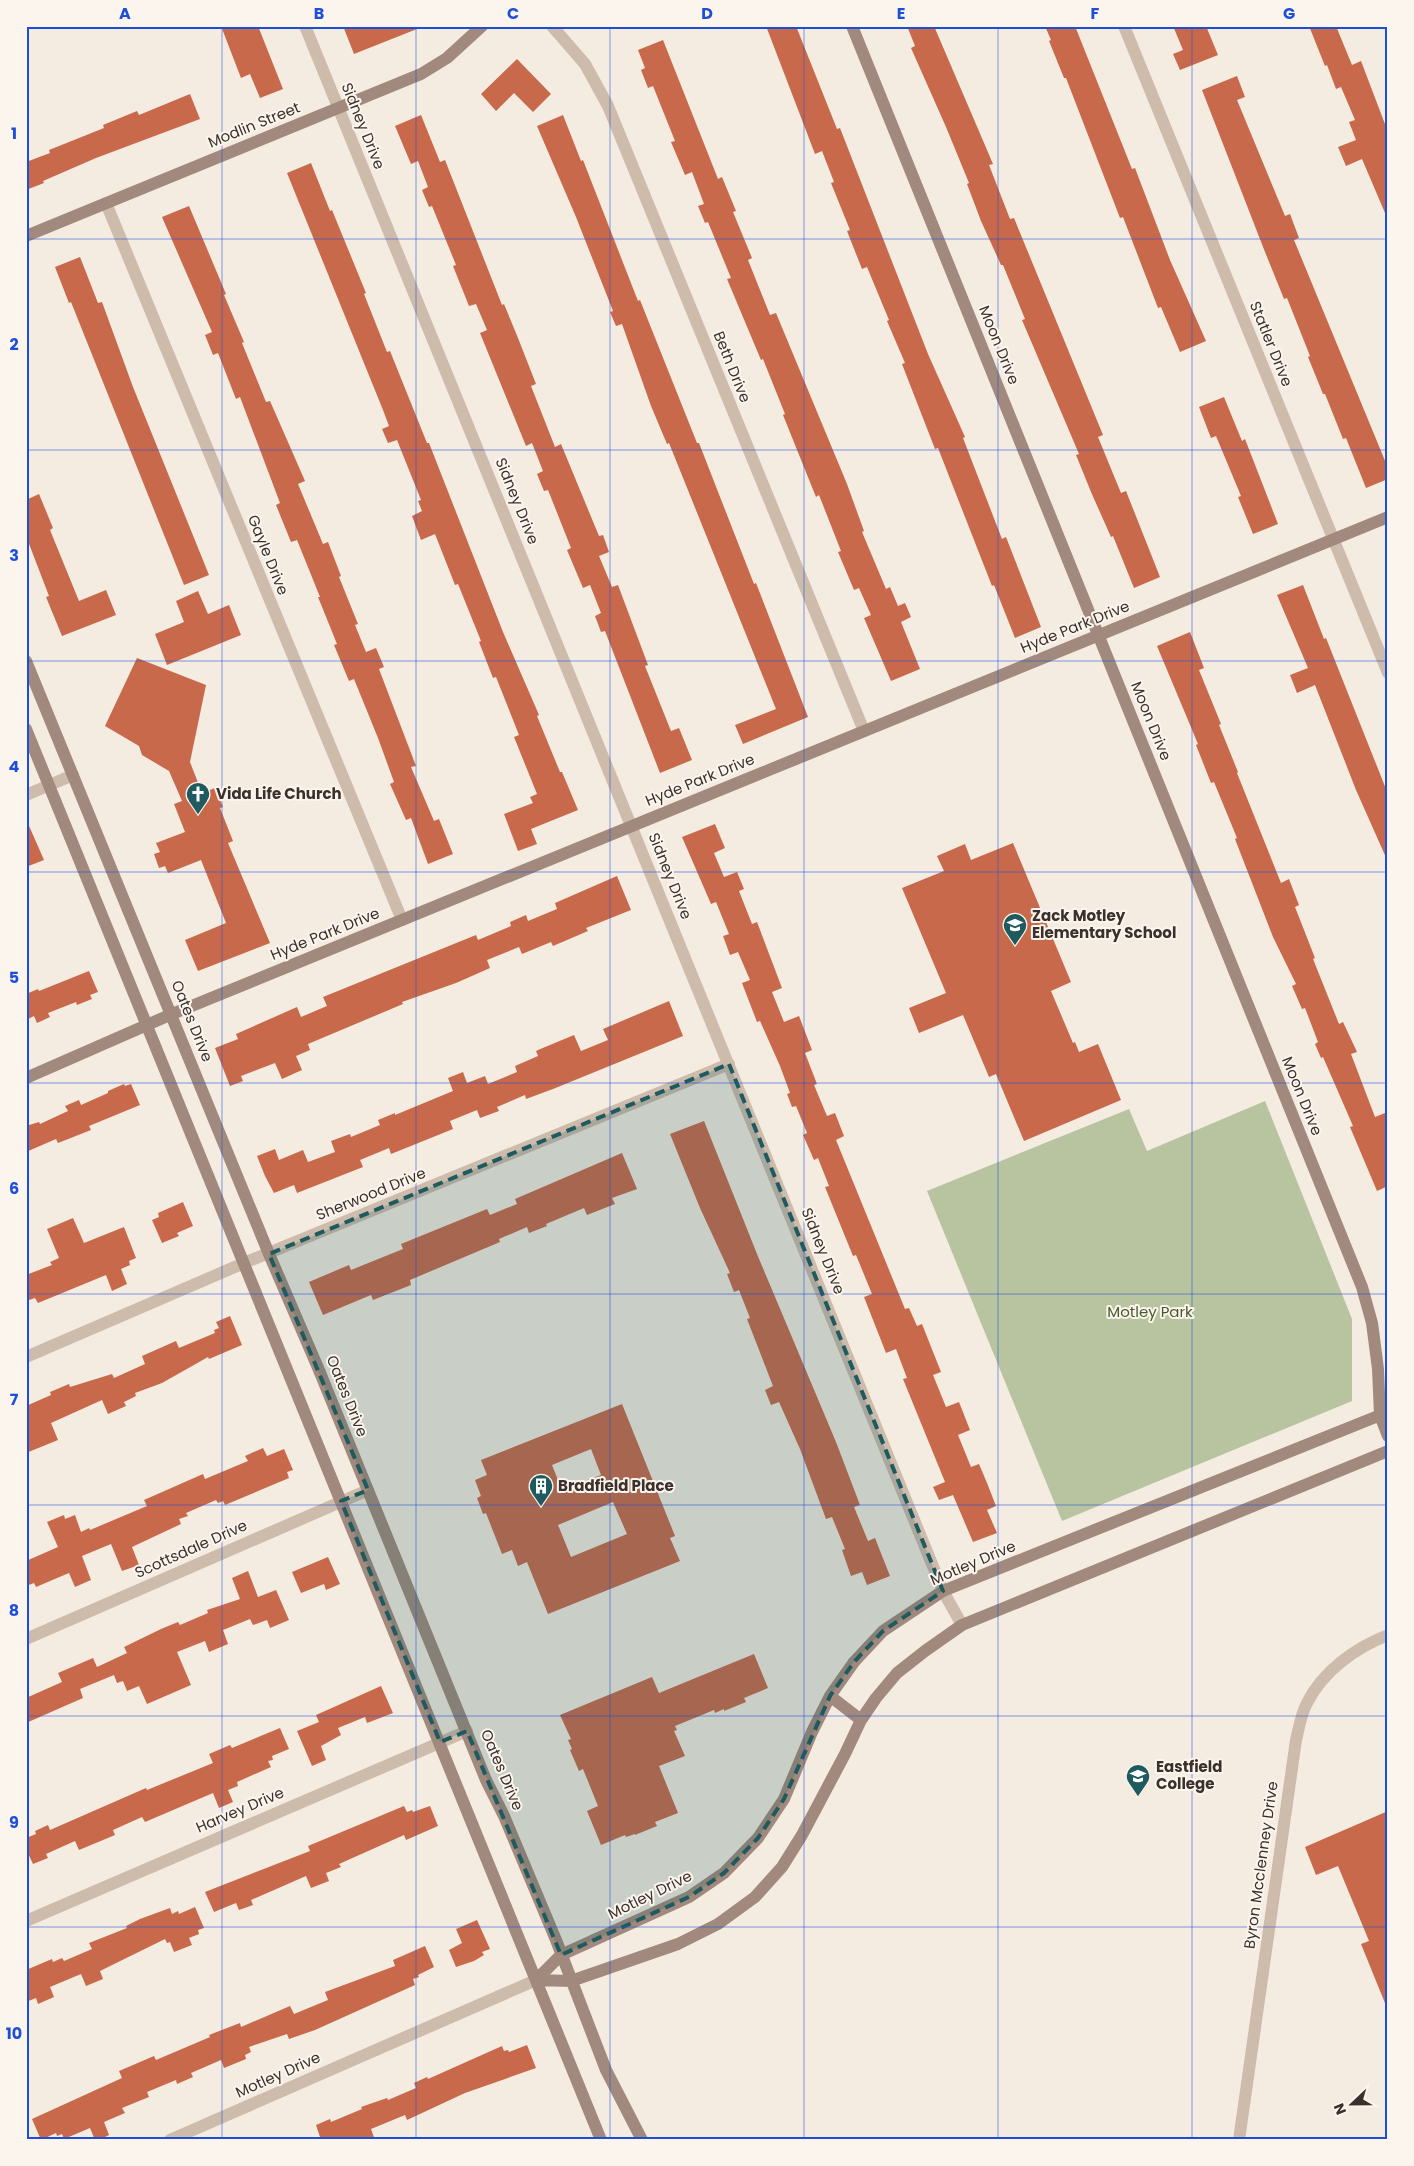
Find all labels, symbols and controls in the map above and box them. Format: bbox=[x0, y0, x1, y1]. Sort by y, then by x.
text: A bbox=[119, 2, 131, 25]
text: B bbox=[314, 2, 324, 25]
text: C bbox=[507, 2, 519, 25]
text: D bbox=[701, 2, 713, 25]
text: E bbox=[897, 2, 905, 25]
text: F bbox=[1091, 2, 1100, 25]
text: G bbox=[1283, 2, 1295, 25]
street label: Sidney Drive bbox=[337, 79, 390, 172]
street label: Modlin Street bbox=[205, 97, 303, 153]
text: 1 bbox=[11, 122, 17, 145]
street label: Statler Drive bbox=[1245, 298, 1298, 389]
street label: Moon Drive bbox=[974, 302, 1025, 387]
street label: Beth Drive bbox=[709, 328, 756, 406]
text: 2 bbox=[9, 333, 19, 356]
street label: Sidney Drive bbox=[491, 454, 544, 547]
street label: Gayle Drive bbox=[243, 512, 294, 598]
text: 3 bbox=[9, 544, 19, 567]
street label: Hyde Park Drive bbox=[1017, 595, 1133, 658]
street label: Moon Drive bbox=[1126, 678, 1177, 763]
street label: Hyde Park Drive bbox=[642, 748, 758, 811]
text: 4 bbox=[9, 755, 20, 778]
church icon: Vida Life Church bbox=[185, 781, 211, 815]
place label: Vida Life Church bbox=[216, 783, 342, 804]
street label: Sidney Drive bbox=[644, 829, 697, 922]
street label: Hyde Park Drive bbox=[267, 902, 383, 965]
place label: Zack Motley Elementary School bbox=[1032, 905, 1176, 943]
school or university icon: Zack Motley Elementary School bbox=[1002, 912, 1028, 946]
text: 5 bbox=[9, 966, 19, 989]
street label: Oates Drive bbox=[167, 977, 218, 1065]
street label: Moon Drive bbox=[1277, 1053, 1328, 1138]
street label: Sherwood Drive bbox=[313, 1162, 429, 1225]
text: 6 bbox=[9, 1177, 19, 1200]
street label: Sidney Drive bbox=[797, 1204, 850, 1297]
park label: Motley Park bbox=[1107, 1301, 1193, 1322]
street label: Oates Drive bbox=[322, 1352, 373, 1440]
text: 7 bbox=[10, 1388, 19, 1411]
building icon: Bradfield Place bbox=[528, 1473, 554, 1507]
place label: Bradfield Place bbox=[558, 1475, 674, 1496]
street label: Scottsdale Drive bbox=[131, 1514, 250, 1583]
street label: Motley Drive bbox=[927, 1535, 1019, 1590]
text: 8 bbox=[9, 1599, 19, 1622]
street label: Oates Drive bbox=[476, 1726, 529, 1814]
place label: Eastfield College bbox=[1156, 1756, 1222, 1794]
school or university icon: Eastfield College bbox=[1125, 1763, 1151, 1797]
street label: Byron Mcclenney Drive bbox=[1238, 1780, 1283, 1950]
street label: Harvey Drive bbox=[192, 1782, 287, 1838]
text: 9 bbox=[9, 1811, 19, 1834]
street label: Motley Drive bbox=[604, 1865, 695, 1924]
text: 10 bbox=[6, 2022, 22, 2045]
street label: Motley Drive bbox=[232, 2046, 324, 2103]
north arrow bbox=[1326, 2078, 1376, 2128]
text: N bbox=[1329, 2100, 1351, 2117]

